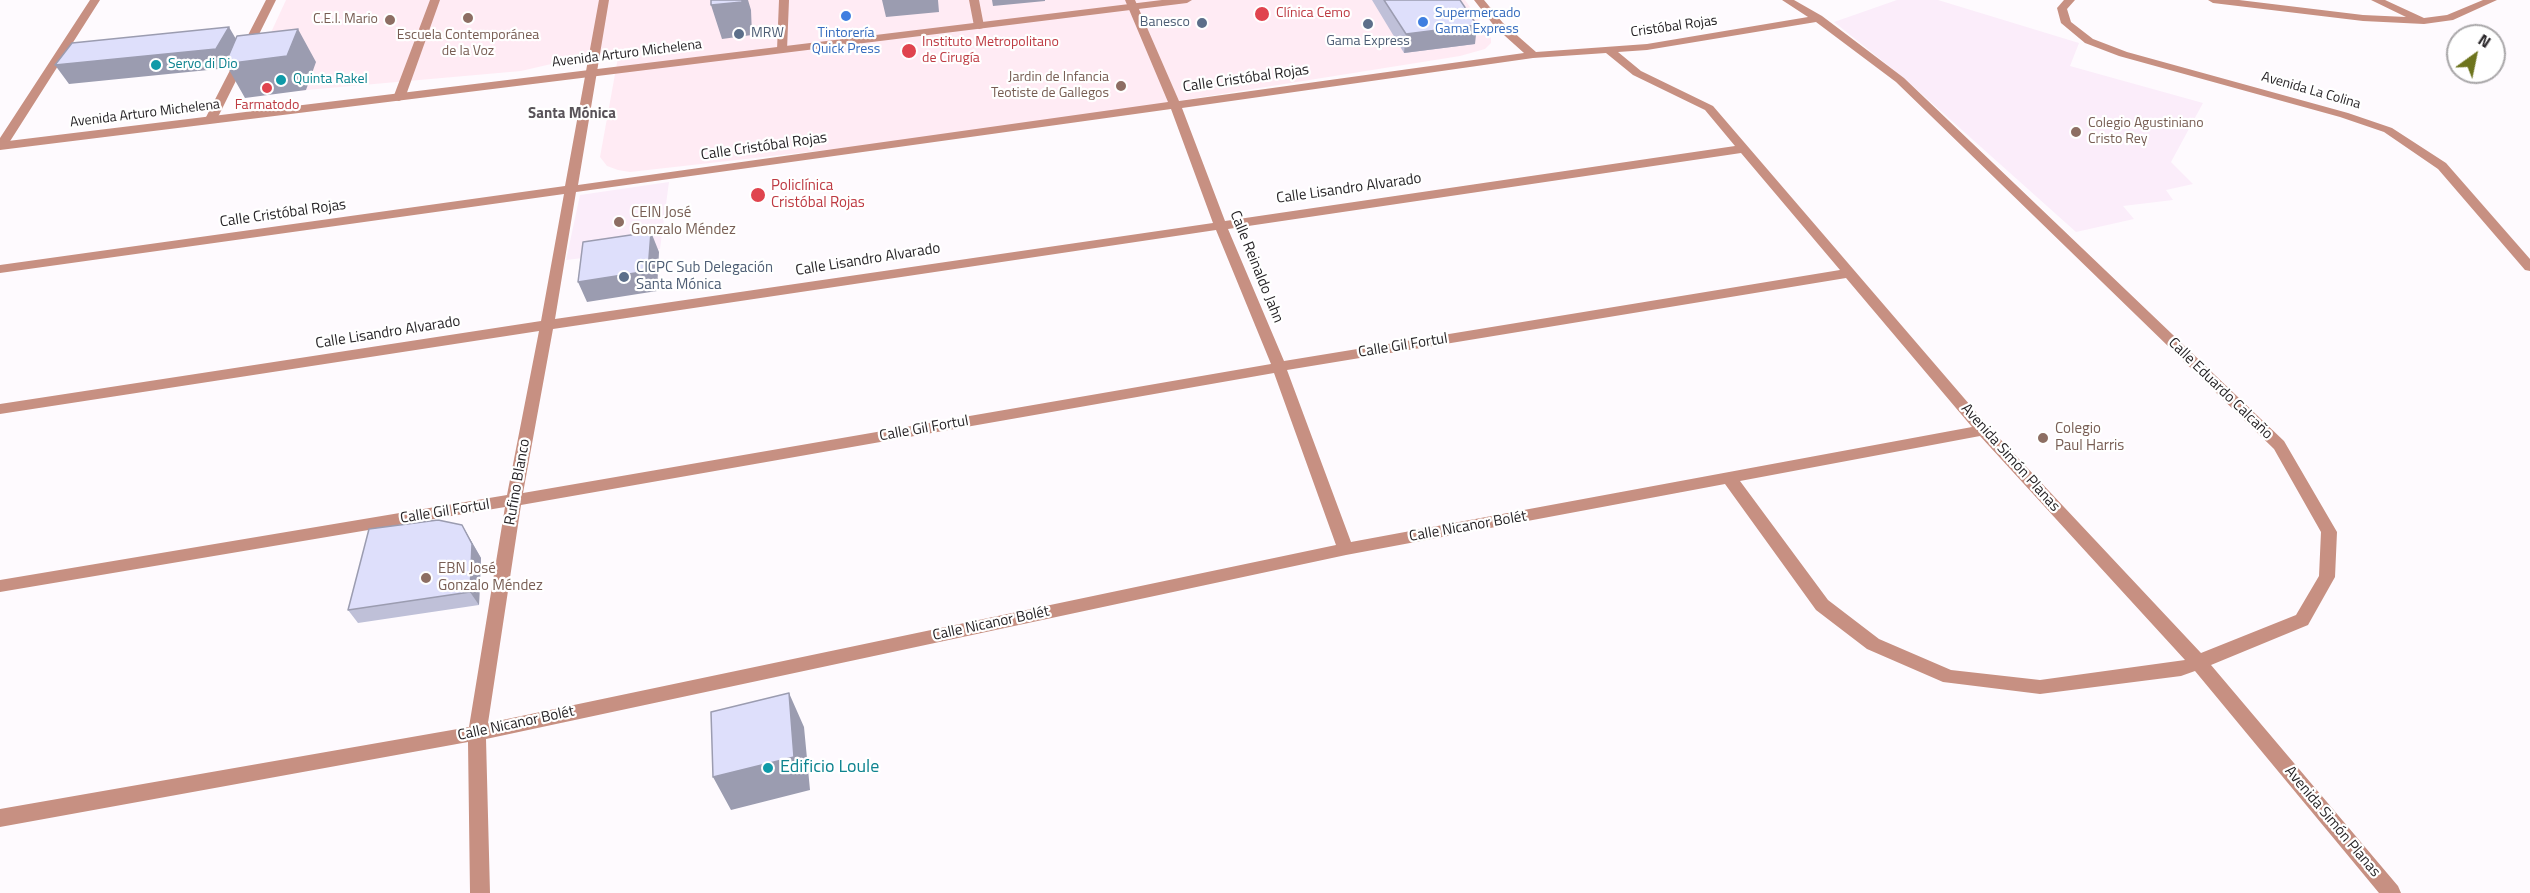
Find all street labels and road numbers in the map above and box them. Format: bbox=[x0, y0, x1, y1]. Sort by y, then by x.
street label: Cristóbal Rojas bbox=[1630, 13, 1718, 41]
street label: Avenida Arturo Michelena bbox=[551, 36, 703, 72]
street label: Calle Cristóbal Rojas bbox=[1182, 61, 1310, 97]
street label: Avenida La Colina bbox=[2259, 69, 2363, 113]
street label: Avenida Arturo Michelena bbox=[69, 96, 221, 132]
street label: Calle Cristóbal Rojas bbox=[700, 129, 828, 165]
street label: Calle Lisandro Alvarado bbox=[1275, 170, 1423, 208]
street label: Calle Cristóbal Rojas bbox=[219, 196, 347, 232]
street label: Calle Reinaldo Jahn bbox=[1225, 208, 1287, 326]
street label: Calle Lisandro Alvarado bbox=[794, 240, 942, 280]
street label: Calle Lisandro Alvarado bbox=[314, 313, 462, 353]
street label: Calle Gil Fortul bbox=[1357, 330, 1449, 362]
street label: Calle Eduardo Calcaño bbox=[2164, 334, 2276, 444]
street label: Avenida Simón Planas bbox=[1957, 400, 2063, 516]
street label: Calle Gil Fortul bbox=[878, 412, 970, 446]
street label: Rufino Blanco bbox=[502, 437, 534, 527]
street label: Calle Gil Fortul bbox=[399, 496, 491, 528]
street label: Calle Nicanor Bolét bbox=[1408, 508, 1528, 546]
street label: Calle Nicanor Bolét bbox=[931, 603, 1051, 645]
street label: Calle Nicanor Bolét bbox=[456, 703, 576, 745]
street label: Avenida Simón Planas bbox=[2280, 763, 2384, 881]

